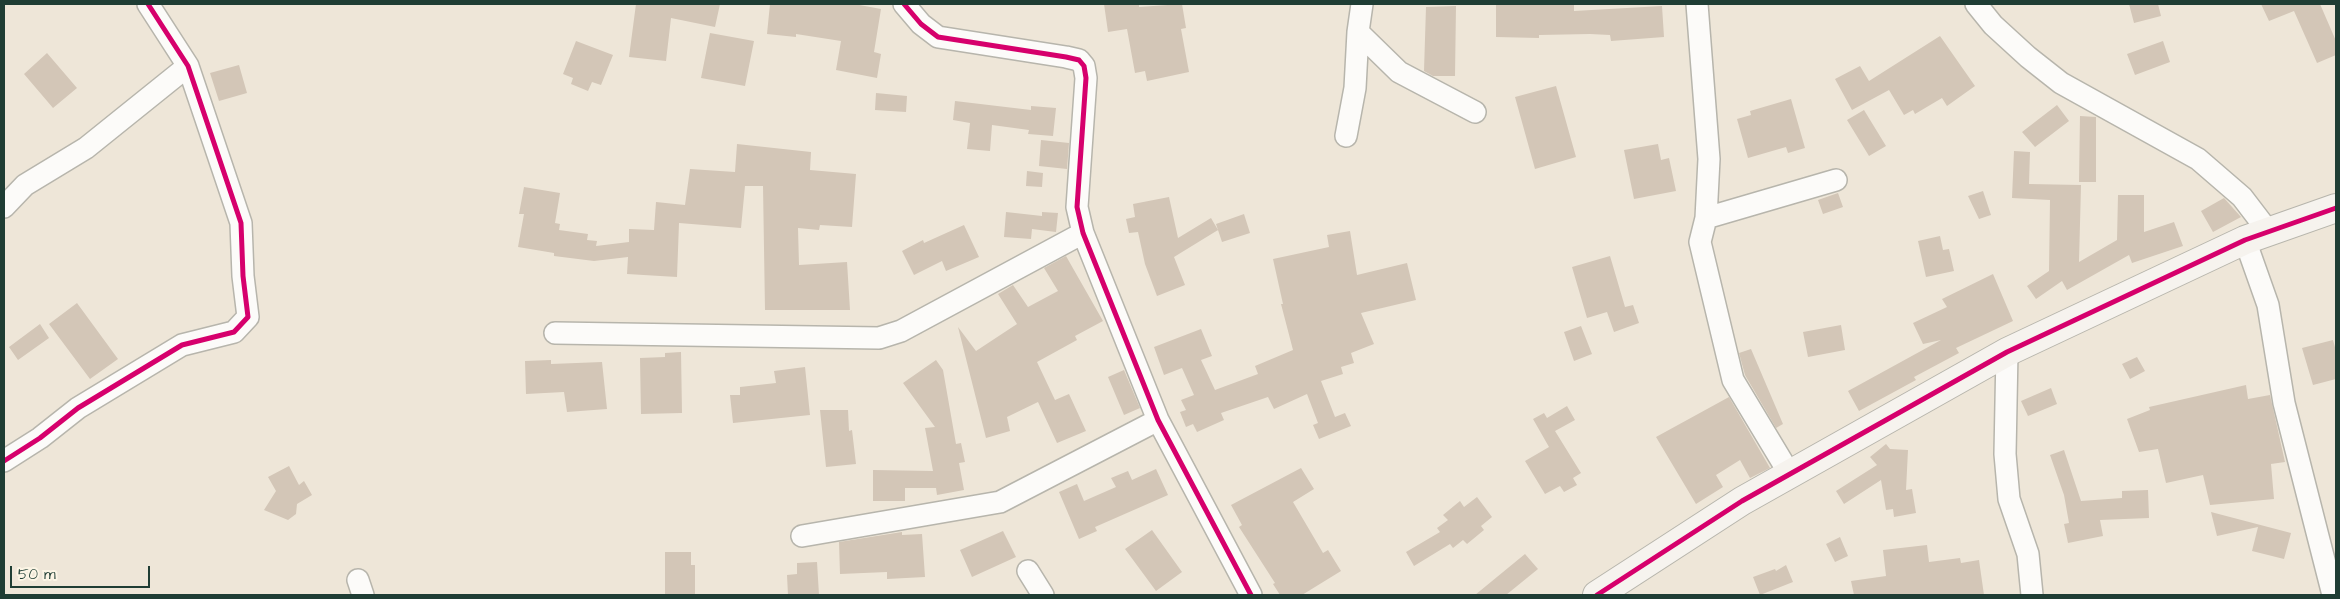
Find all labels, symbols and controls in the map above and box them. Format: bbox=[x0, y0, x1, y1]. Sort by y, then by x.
scale bar bbox=[12, 556, 152, 588]
text: 50 m bbox=[18, 564, 56, 585]

